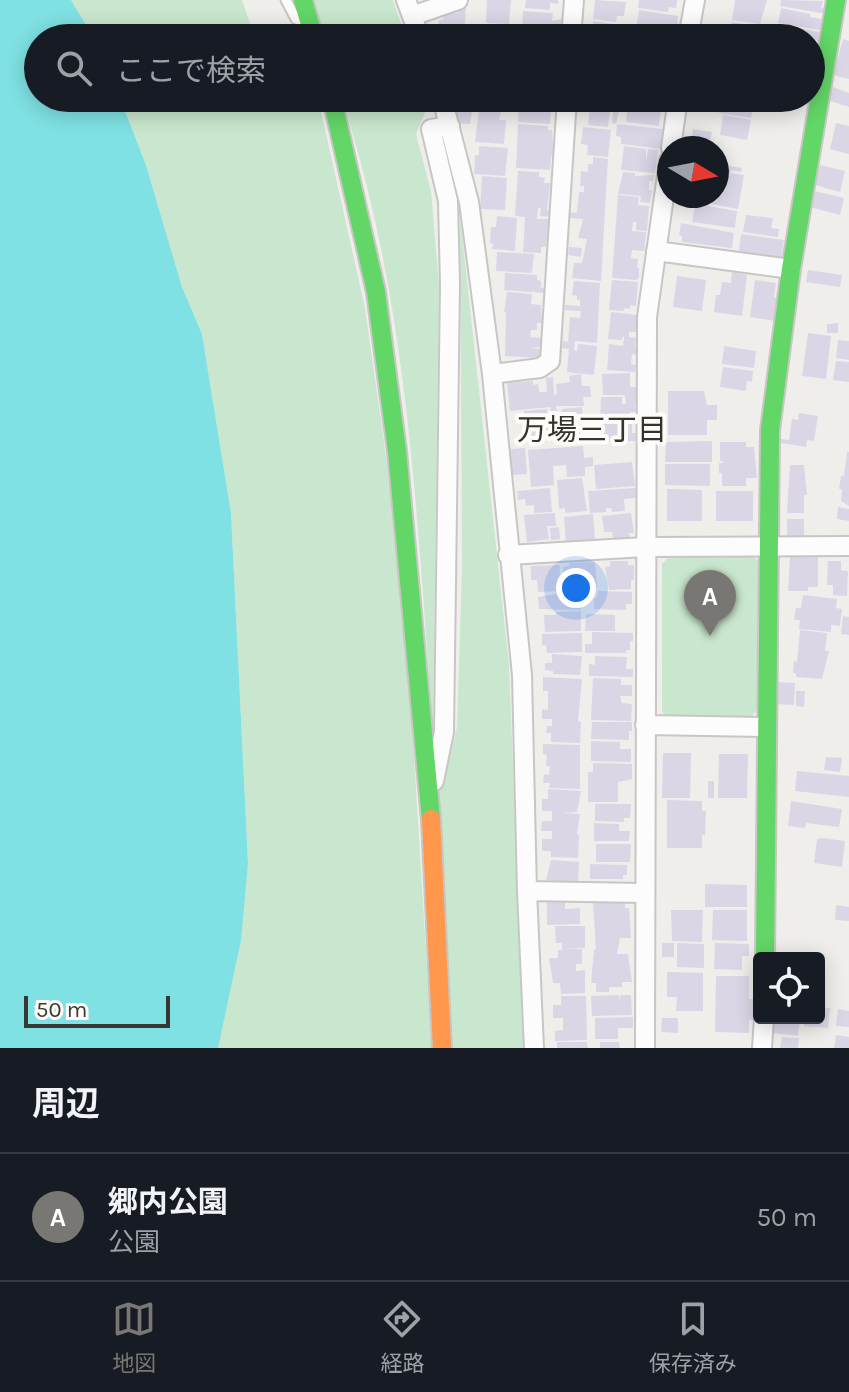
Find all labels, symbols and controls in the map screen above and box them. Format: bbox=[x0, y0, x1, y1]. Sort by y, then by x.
search box bbox=[24, 24, 825, 112]
icon: search bbox=[52, 46, 96, 90]
text: ここで検索 bbox=[116, 53, 266, 89]
north arrow bbox=[657, 136, 729, 208]
district label: 万場三丁目 bbox=[517, 412, 667, 448]
your location bbox=[556, 568, 596, 608]
pin: A bbox=[684, 570, 736, 636]
map controls bbox=[753, 952, 825, 1024]
button: locate bbox=[753, 952, 825, 1024]
scale bar bbox=[24, 992, 170, 1028]
text: 50 m bbox=[36, 997, 87, 1023]
text: 周辺 bbox=[32, 1084, 100, 1124]
text: 郷内公園 bbox=[108, 1184, 228, 1220]
text: A bbox=[50, 1202, 66, 1233]
text: 50 m bbox=[756, 1202, 817, 1233]
text: 公園 bbox=[108, 1227, 160, 1258]
tab: 地図 bbox=[112, 1297, 156, 1377]
tab: 経路 bbox=[380, 1297, 425, 1377]
tab: 保存済み bbox=[649, 1297, 737, 1377]

